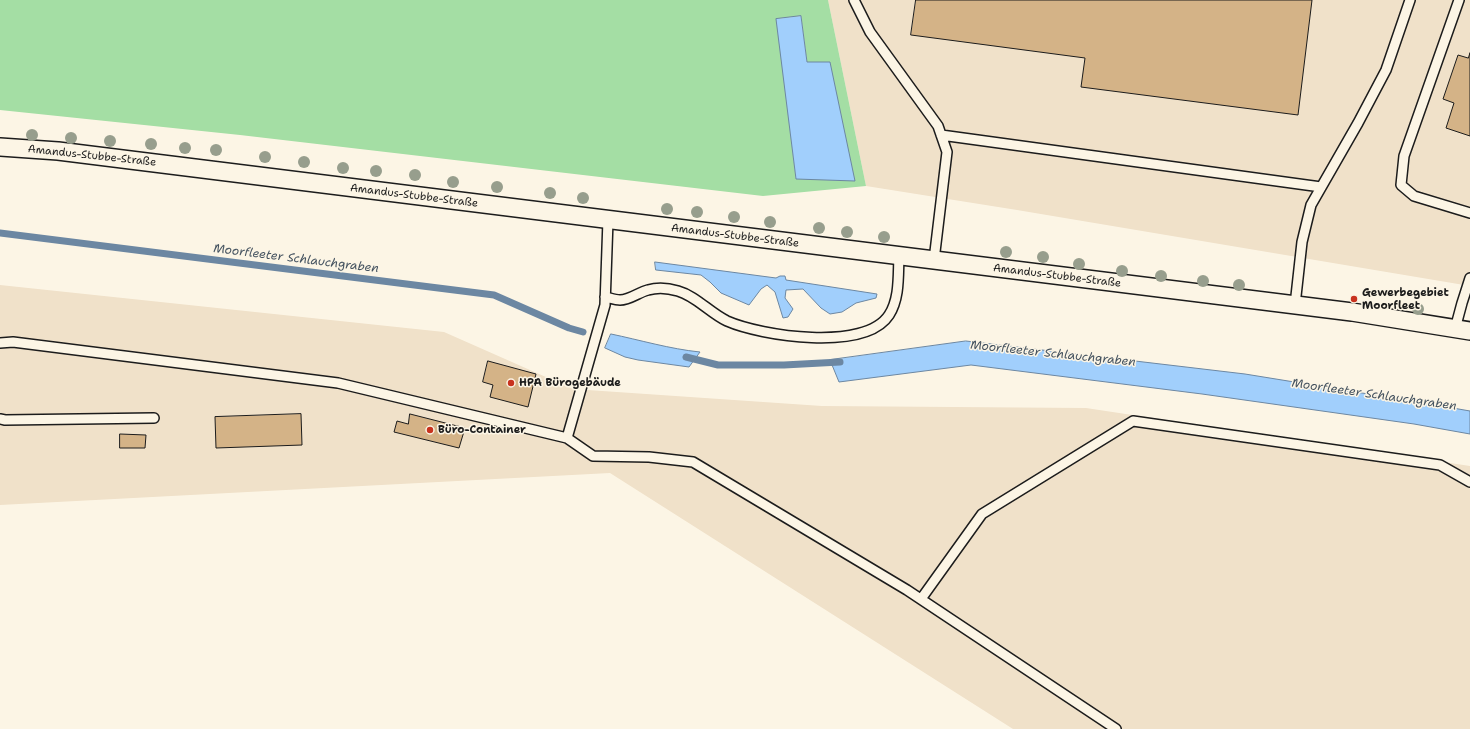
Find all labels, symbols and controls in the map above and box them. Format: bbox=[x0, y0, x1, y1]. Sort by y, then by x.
street label: Amandus-Stubbe-Straße bbox=[27, 143, 157, 169]
street label: Amandus-Stubbe-Straße bbox=[349, 182, 479, 210]
street label: Amandus-Stubbe-Straße bbox=[670, 222, 800, 250]
water label: Moorfleeter Schlauchgraben bbox=[213, 242, 379, 276]
street label: Amandus-Stubbe-Straße bbox=[992, 262, 1122, 290]
place label: Gewerbegebiet Moorfleet bbox=[1362, 286, 1449, 312]
marker: Gewerbegebiet Moorfleet bbox=[1349, 294, 1359, 304]
water label: Moorfleeter Schlauchgraben bbox=[969, 338, 1137, 370]
place label: HPA Bürogebäude bbox=[519, 376, 621, 390]
water label: Moorfleeter Schlauchgraben bbox=[1291, 376, 1457, 414]
marker: HPA Bürogebäude bbox=[506, 378, 516, 388]
place label: Büro-Container bbox=[438, 423, 526, 437]
marker: Büro-Container bbox=[425, 425, 435, 435]

